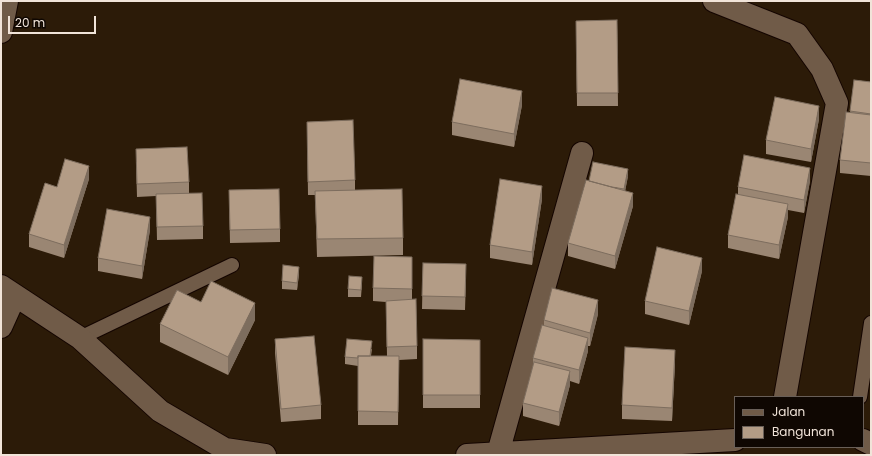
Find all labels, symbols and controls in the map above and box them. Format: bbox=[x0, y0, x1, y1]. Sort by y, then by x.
scale bar bbox=[10, 8, 98, 34]
text: 20 m bbox=[15, 14, 45, 31]
legend bbox=[734, 396, 864, 448]
text: Jalan bbox=[772, 403, 805, 420]
text: Bangunan bbox=[772, 423, 834, 440]

